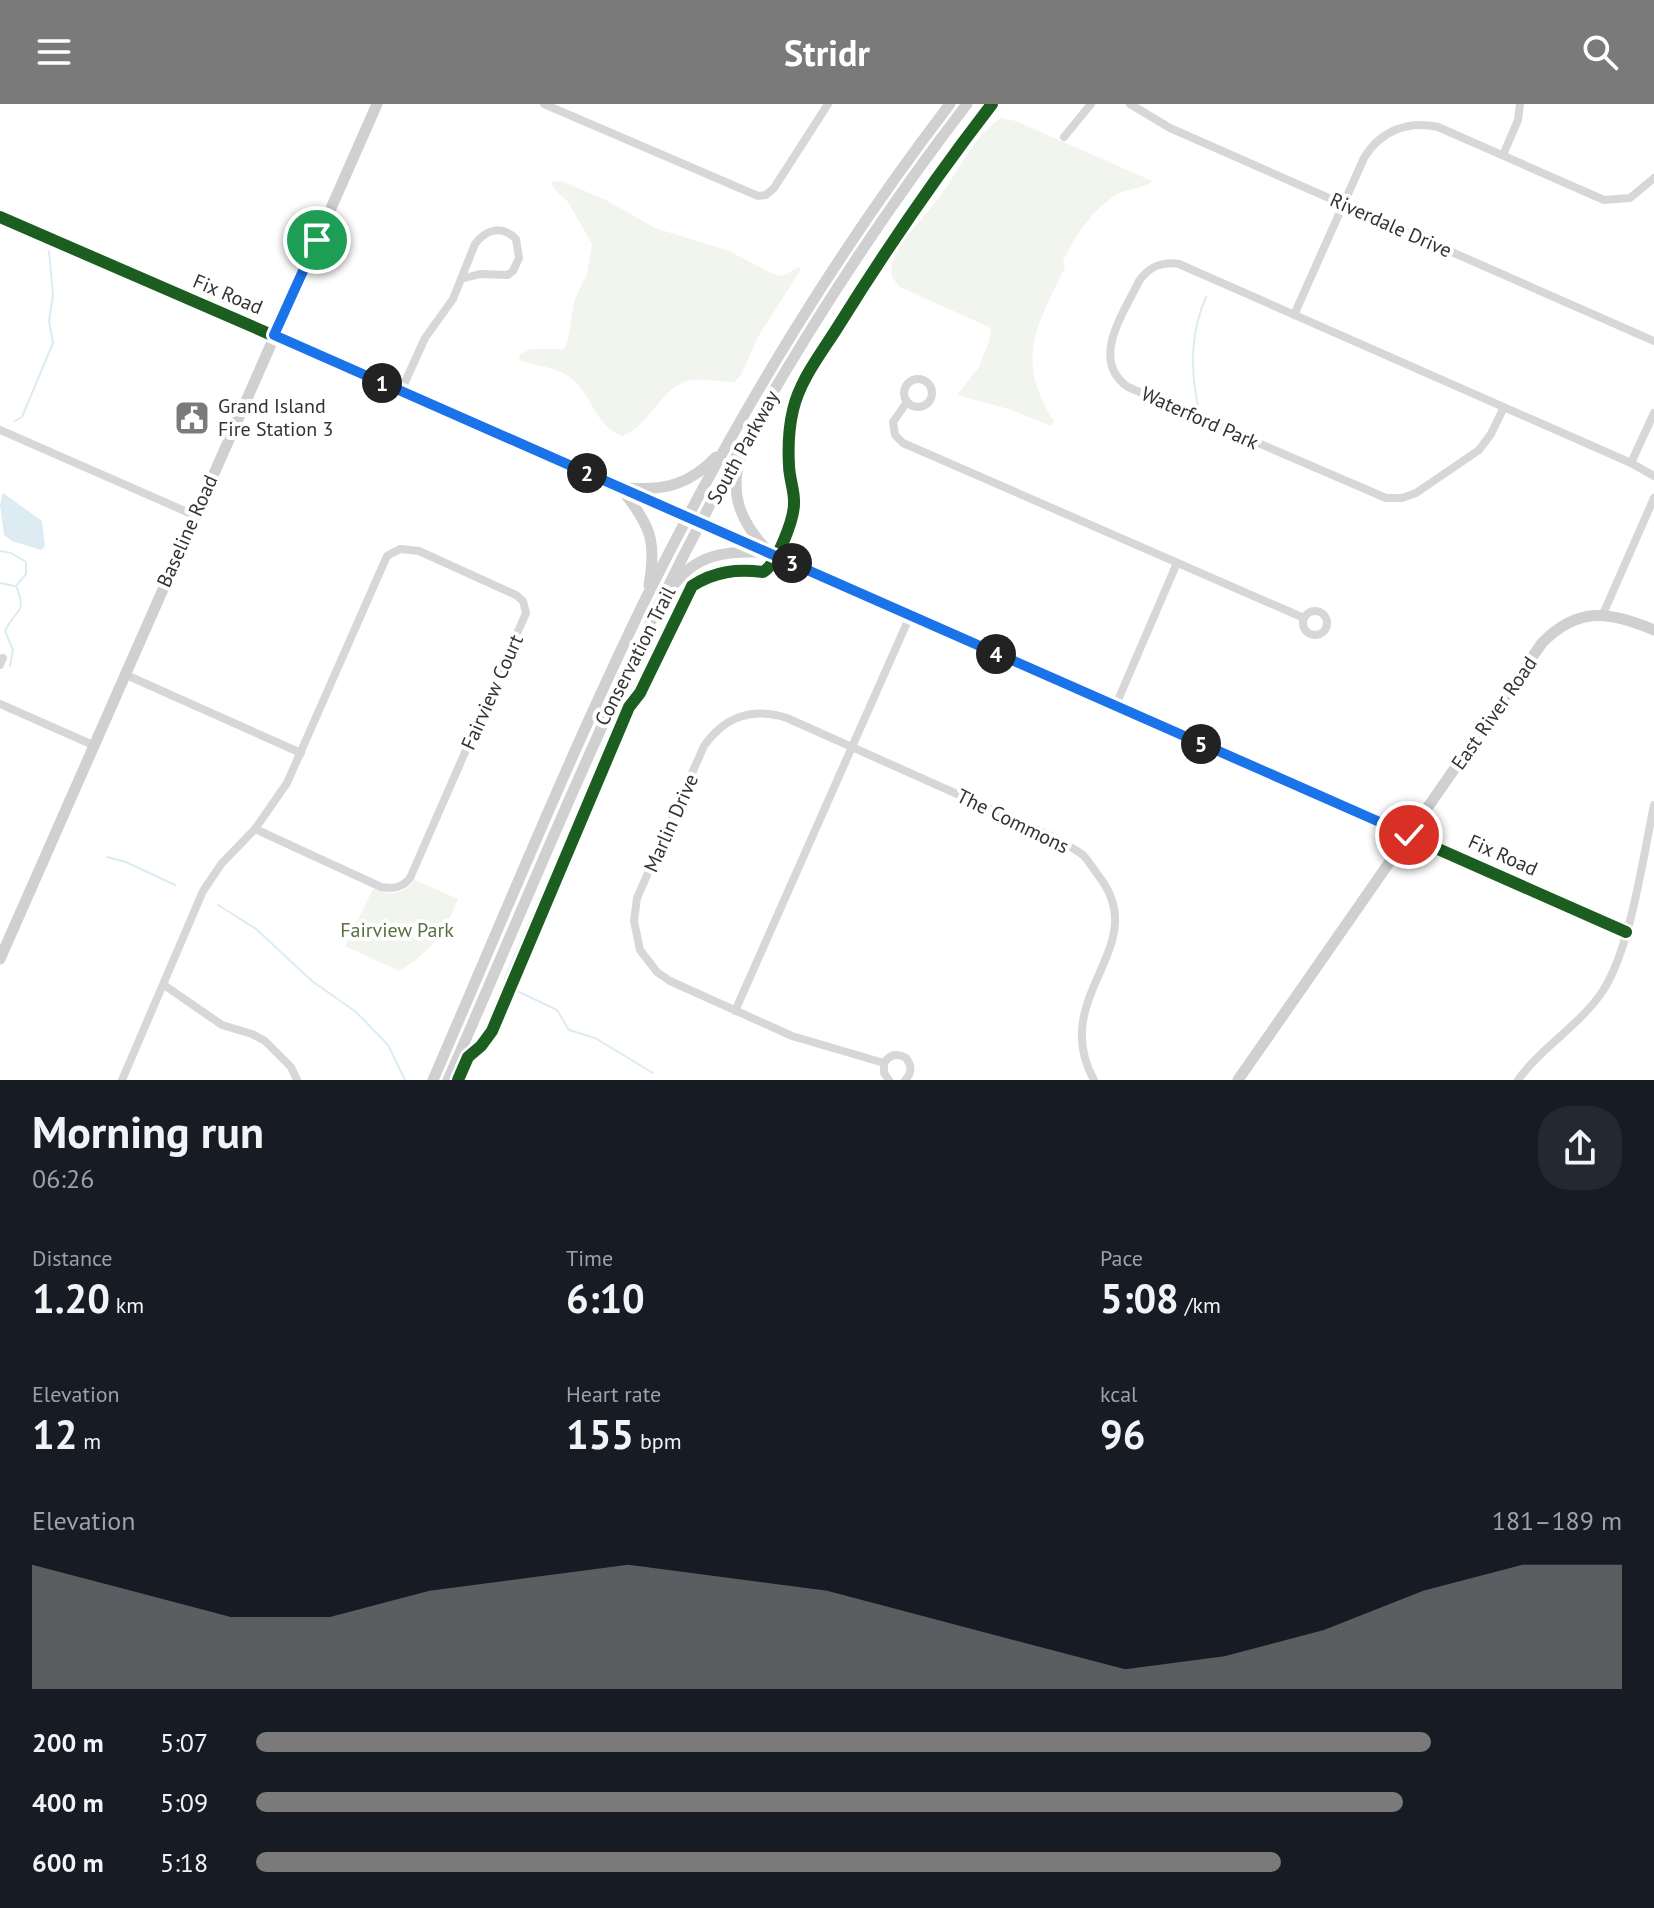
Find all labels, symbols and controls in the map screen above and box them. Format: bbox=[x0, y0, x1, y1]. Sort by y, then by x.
text: Stridr bbox=[784, 29, 870, 76]
icon: menu bbox=[32, 30, 76, 74]
icon: search bbox=[1578, 30, 1622, 74]
street label: Riverdale Drive bbox=[1326, 187, 1456, 263]
pin bbox=[283, 206, 351, 274]
icon: arrive bbox=[295, 218, 339, 262]
street label: Fix Road bbox=[189, 268, 267, 320]
pin: 1 bbox=[362, 363, 402, 403]
text: 1 bbox=[376, 369, 388, 397]
street label: Waterford Park bbox=[1137, 381, 1263, 456]
street label: South Parkway bbox=[701, 385, 785, 508]
place label: Grand Island Fire Station 3 bbox=[218, 393, 333, 442]
public building icon: Grand Island Fire Station 3 bbox=[173, 399, 211, 437]
pin: 2 bbox=[567, 453, 607, 493]
text: 2 bbox=[581, 459, 593, 487]
street label: Baseline Road bbox=[151, 471, 223, 591]
pin: 3 bbox=[772, 543, 812, 583]
text: 3 bbox=[786, 549, 798, 577]
street label: Conservation Trail bbox=[589, 582, 681, 730]
street label: Fairview Court bbox=[455, 630, 529, 754]
pin: 4 bbox=[976, 634, 1016, 674]
text: 4 bbox=[990, 640, 1002, 668]
street label: East River Road bbox=[1445, 651, 1543, 775]
pin: 5 bbox=[1181, 724, 1221, 764]
text: 5 bbox=[1195, 730, 1207, 758]
street label: Marlin Drive bbox=[638, 770, 704, 876]
street label: The Commons bbox=[953, 783, 1073, 859]
pin bbox=[1375, 801, 1443, 869]
icon: check bbox=[1387, 813, 1431, 857]
street label: Fix Road bbox=[1464, 828, 1542, 882]
park label: Fairview Park bbox=[340, 917, 454, 943]
text: Morning run bbox=[32, 1103, 264, 1160]
button: share bbox=[1538, 1106, 1622, 1190]
text: 06:26 bbox=[32, 1162, 94, 1195]
text: Distance bbox=[32, 1244, 113, 1272]
text: Time bbox=[566, 1244, 613, 1272]
text: Pace bbox=[1100, 1244, 1143, 1272]
text: 1.20 bbox=[32, 1272, 110, 1324]
text: 6:10 bbox=[566, 1272, 645, 1324]
text: 5:08 bbox=[1100, 1272, 1179, 1324]
text: km bbox=[110, 1291, 144, 1319]
text: /km bbox=[1179, 1291, 1221, 1319]
text: Elevation bbox=[32, 1380, 120, 1408]
text: Heart rate bbox=[566, 1380, 661, 1408]
text: kcal bbox=[1100, 1380, 1138, 1408]
text: 12 bbox=[32, 1408, 77, 1460]
text: 155 bbox=[566, 1408, 634, 1460]
text: 96 bbox=[1100, 1408, 1145, 1460]
text: m bbox=[77, 1427, 101, 1455]
text: bpm bbox=[634, 1427, 682, 1455]
text: Elevation bbox=[32, 1504, 136, 1537]
text: 181–189 m bbox=[1492, 1504, 1622, 1537]
text: 200 m bbox=[32, 1726, 104, 1759]
text: 5:07 bbox=[160, 1726, 208, 1759]
text: 400 m bbox=[32, 1786, 104, 1819]
text: 5:09 bbox=[160, 1786, 208, 1819]
text: 600 m bbox=[32, 1846, 104, 1879]
text: 5:18 bbox=[160, 1846, 208, 1879]

